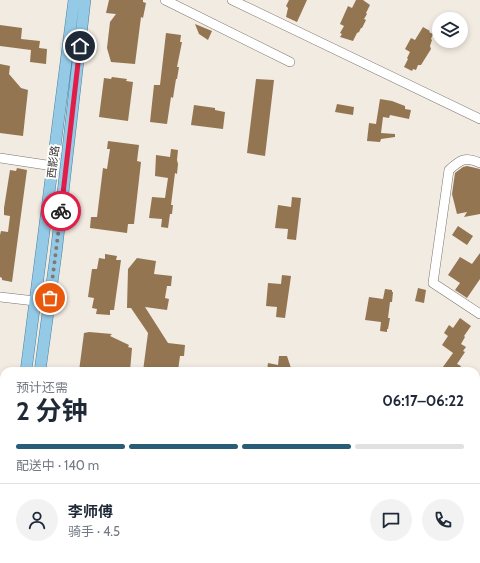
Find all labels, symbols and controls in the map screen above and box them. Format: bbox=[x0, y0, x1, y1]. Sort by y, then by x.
map controls bbox=[432, 12, 468, 48]
button: layers bbox=[432, 12, 468, 48]
pin bbox=[63, 29, 97, 63]
icon: home bbox=[69, 35, 91, 57]
street label: 西影路 bbox=[44, 145, 62, 179]
courier bbox=[41, 191, 81, 231]
icon: bike bbox=[50, 200, 72, 222]
pin bbox=[33, 281, 67, 315]
icon: bag bbox=[39, 287, 61, 309]
text: 预计还需 bbox=[16, 379, 68, 395]
text: 06:17–06:22 bbox=[382, 392, 464, 410]
text: 2 分钟 bbox=[16, 395, 88, 427]
text: 配送中 · 140 m bbox=[16, 457, 99, 473]
button: person bbox=[16, 499, 58, 541]
button: chat bbox=[370, 499, 412, 541]
button: phone bbox=[422, 499, 464, 541]
text: 李师傅 bbox=[68, 503, 113, 521]
text: 骑手 · 4.5 bbox=[68, 523, 120, 539]

